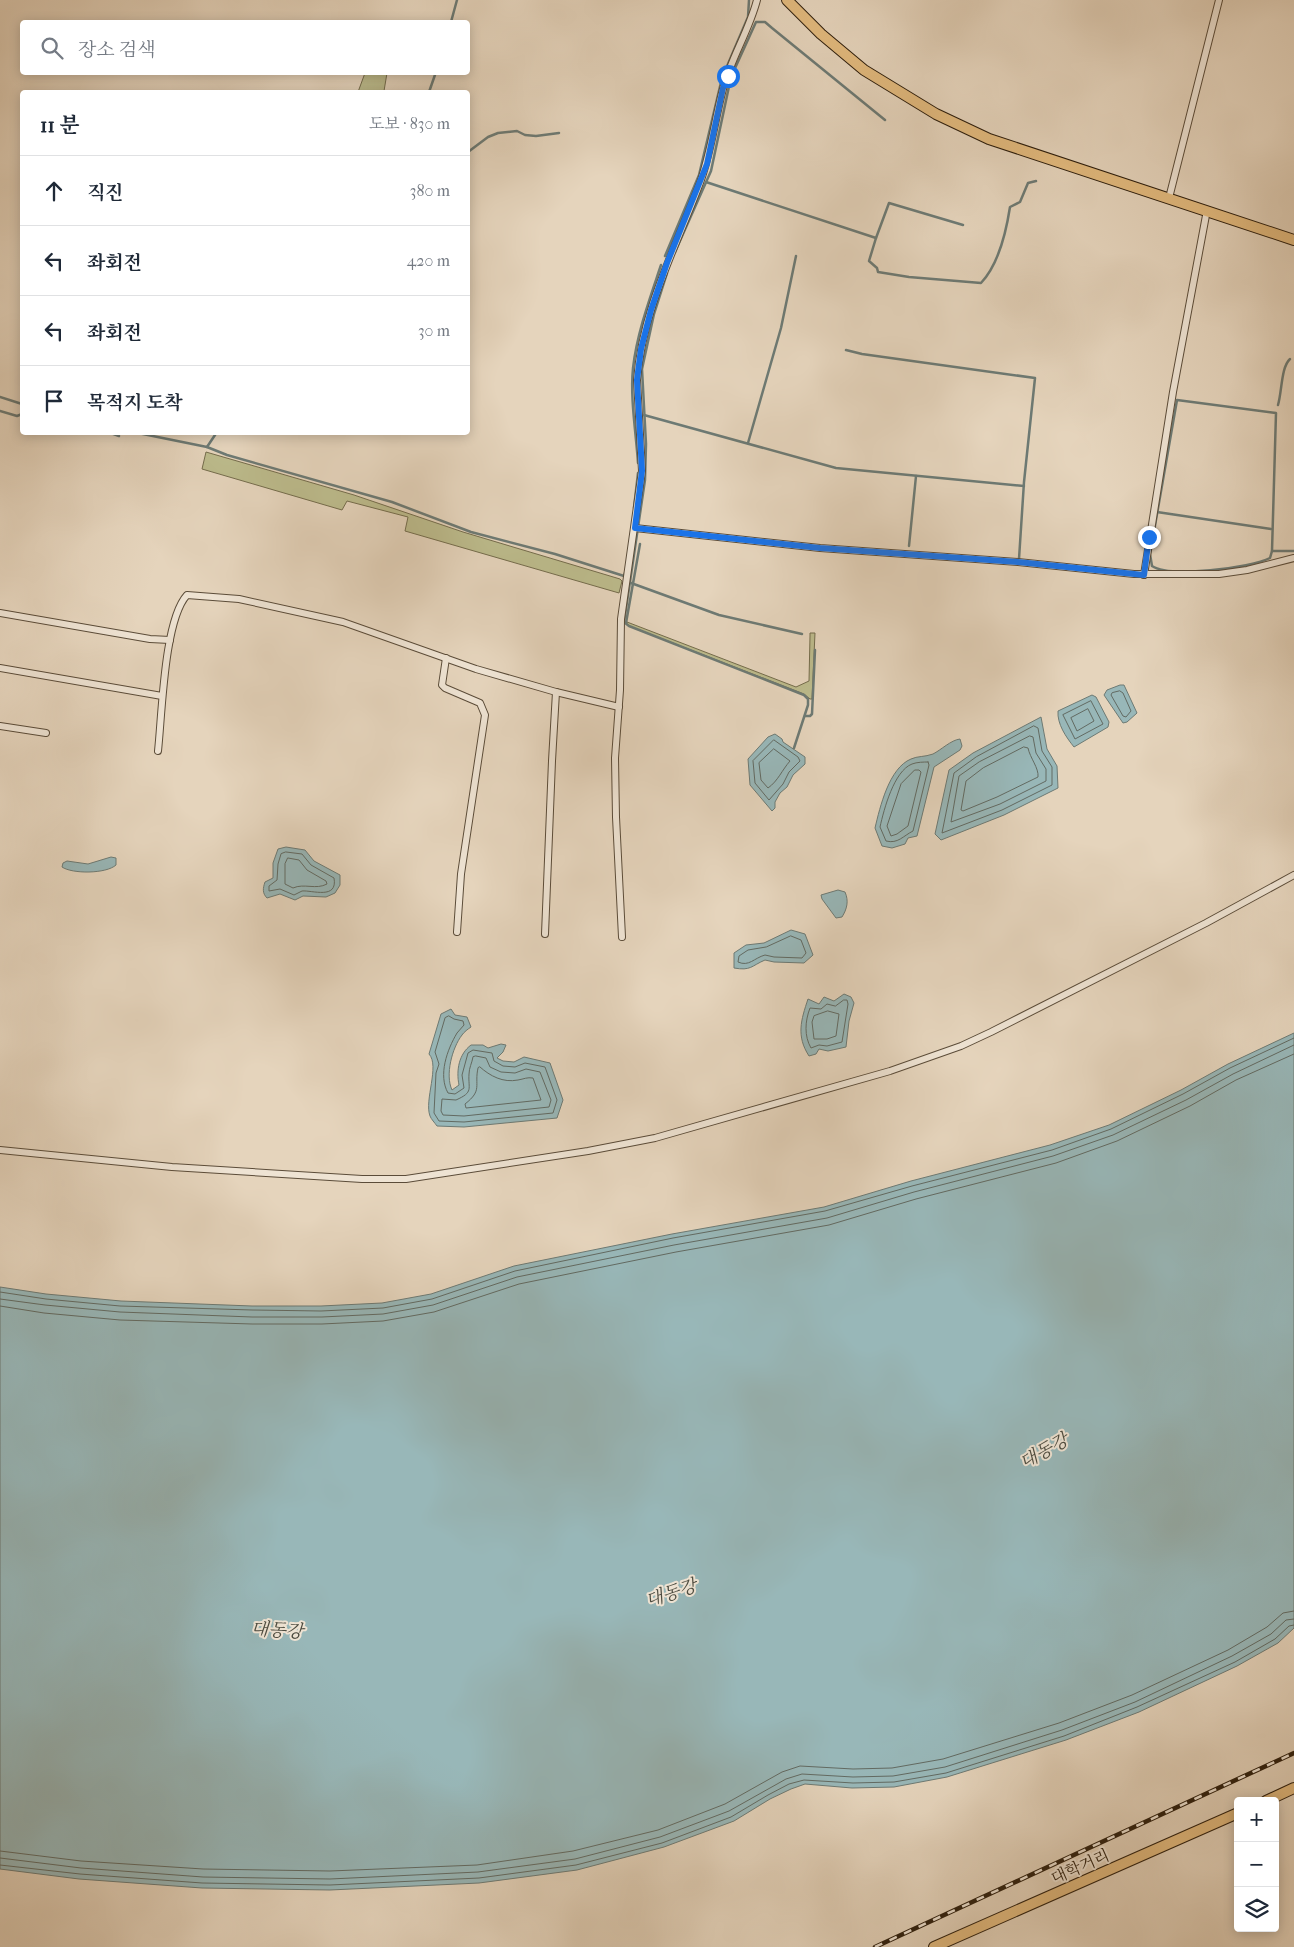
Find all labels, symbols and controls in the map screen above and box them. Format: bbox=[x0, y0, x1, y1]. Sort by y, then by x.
search box bbox=[20, 20, 470, 75]
icon: search bbox=[38, 34, 66, 62]
text: 장소 검색 bbox=[78, 39, 156, 61]
route start bbox=[717, 65, 740, 88]
text: 11 분 bbox=[40, 113, 80, 137]
text: 도보 · 830 m bbox=[369, 114, 450, 133]
icon: ahead bbox=[40, 177, 68, 205]
text: 380 m bbox=[410, 181, 450, 200]
text: 직진 bbox=[87, 182, 124, 204]
icon: left bbox=[40, 247, 68, 275]
text: 420 m bbox=[407, 251, 450, 270]
text: 좌회전 bbox=[87, 252, 142, 274]
icon: left bbox=[40, 317, 68, 345]
text: 30 m bbox=[418, 321, 450, 340]
text: 좌회전 bbox=[87, 322, 142, 344]
icon: arrive bbox=[40, 387, 68, 415]
text: 목적지 도착 bbox=[87, 392, 183, 414]
route end bbox=[1138, 526, 1161, 549]
water label: 대동강 bbox=[1016, 1428, 1074, 1473]
water label: 대동강 bbox=[643, 1575, 702, 1612]
water label: 대동강 bbox=[250, 1618, 306, 1643]
map controls bbox=[1234, 1797, 1279, 1932]
button: + bbox=[1234, 1797, 1279, 1842]
button: − bbox=[1234, 1842, 1279, 1887]
street label: 대학거리 bbox=[1048, 1845, 1112, 1888]
button: layers bbox=[1234, 1887, 1279, 1932]

